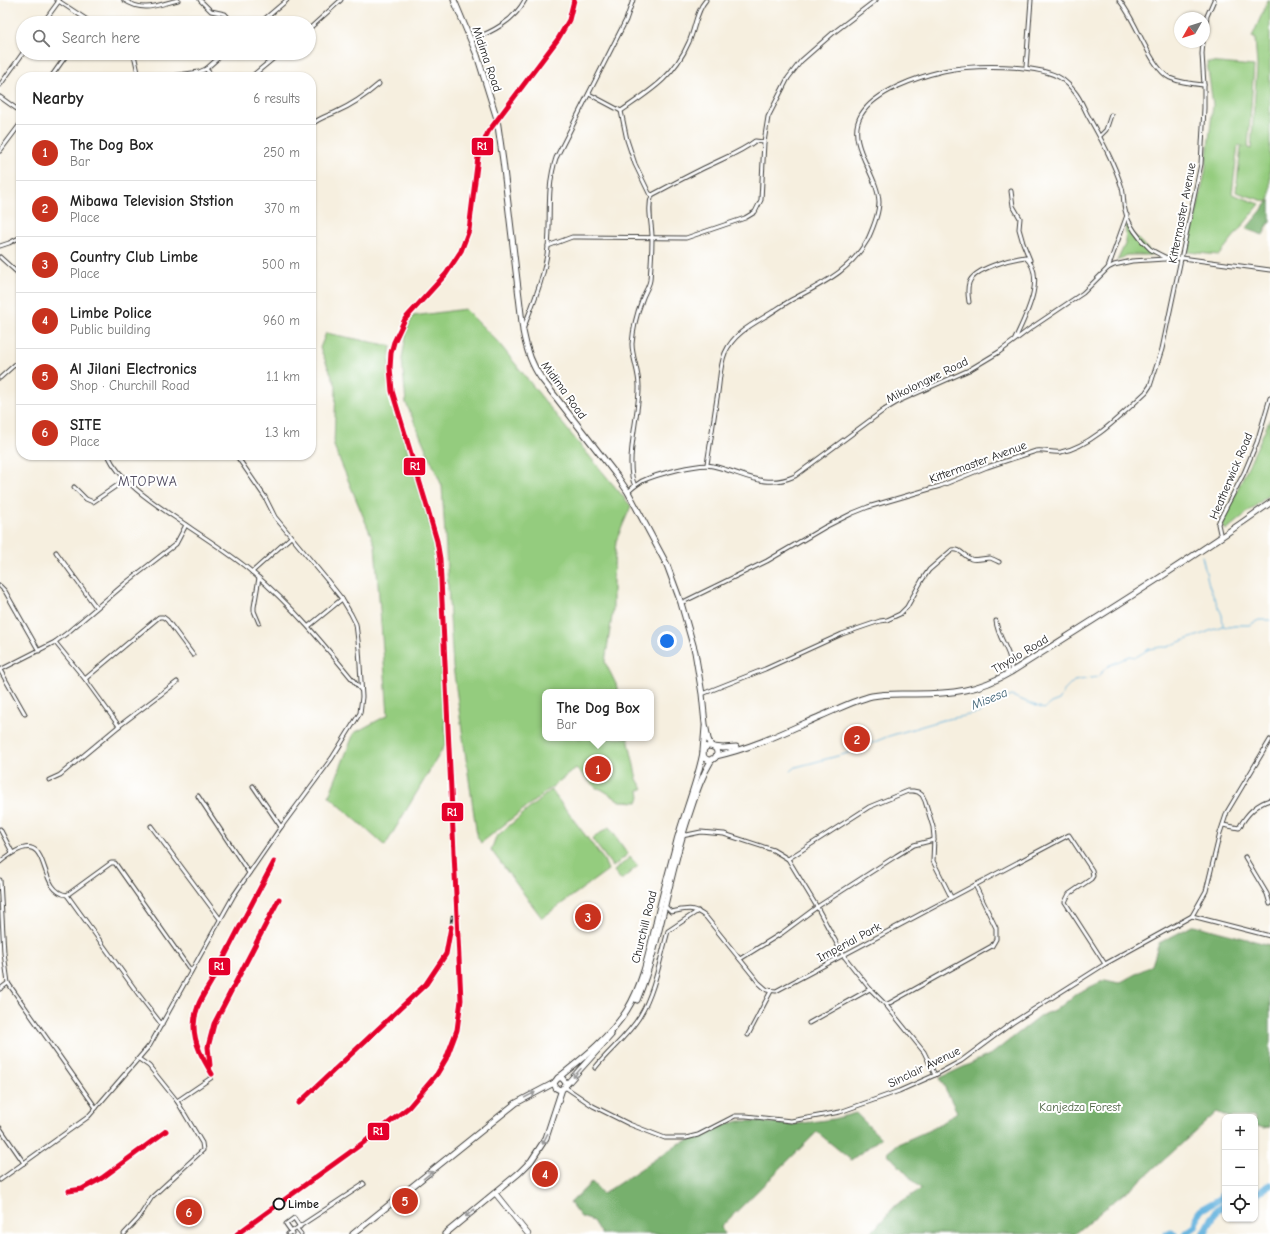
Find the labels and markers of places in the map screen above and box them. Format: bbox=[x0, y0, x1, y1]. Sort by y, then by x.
pin: 2 bbox=[844, 724, 870, 754]
pin: 1 bbox=[585, 754, 611, 784]
pin: 3 bbox=[575, 902, 601, 932]
pin: 4 bbox=[532, 1159, 558, 1189]
pin: 5 bbox=[392, 1186, 418, 1216]
pin: 6 bbox=[176, 1197, 202, 1227]
marker: Limbe bbox=[272, 1197, 286, 1211]
place label: Limbe bbox=[288, 1197, 319, 1211]

